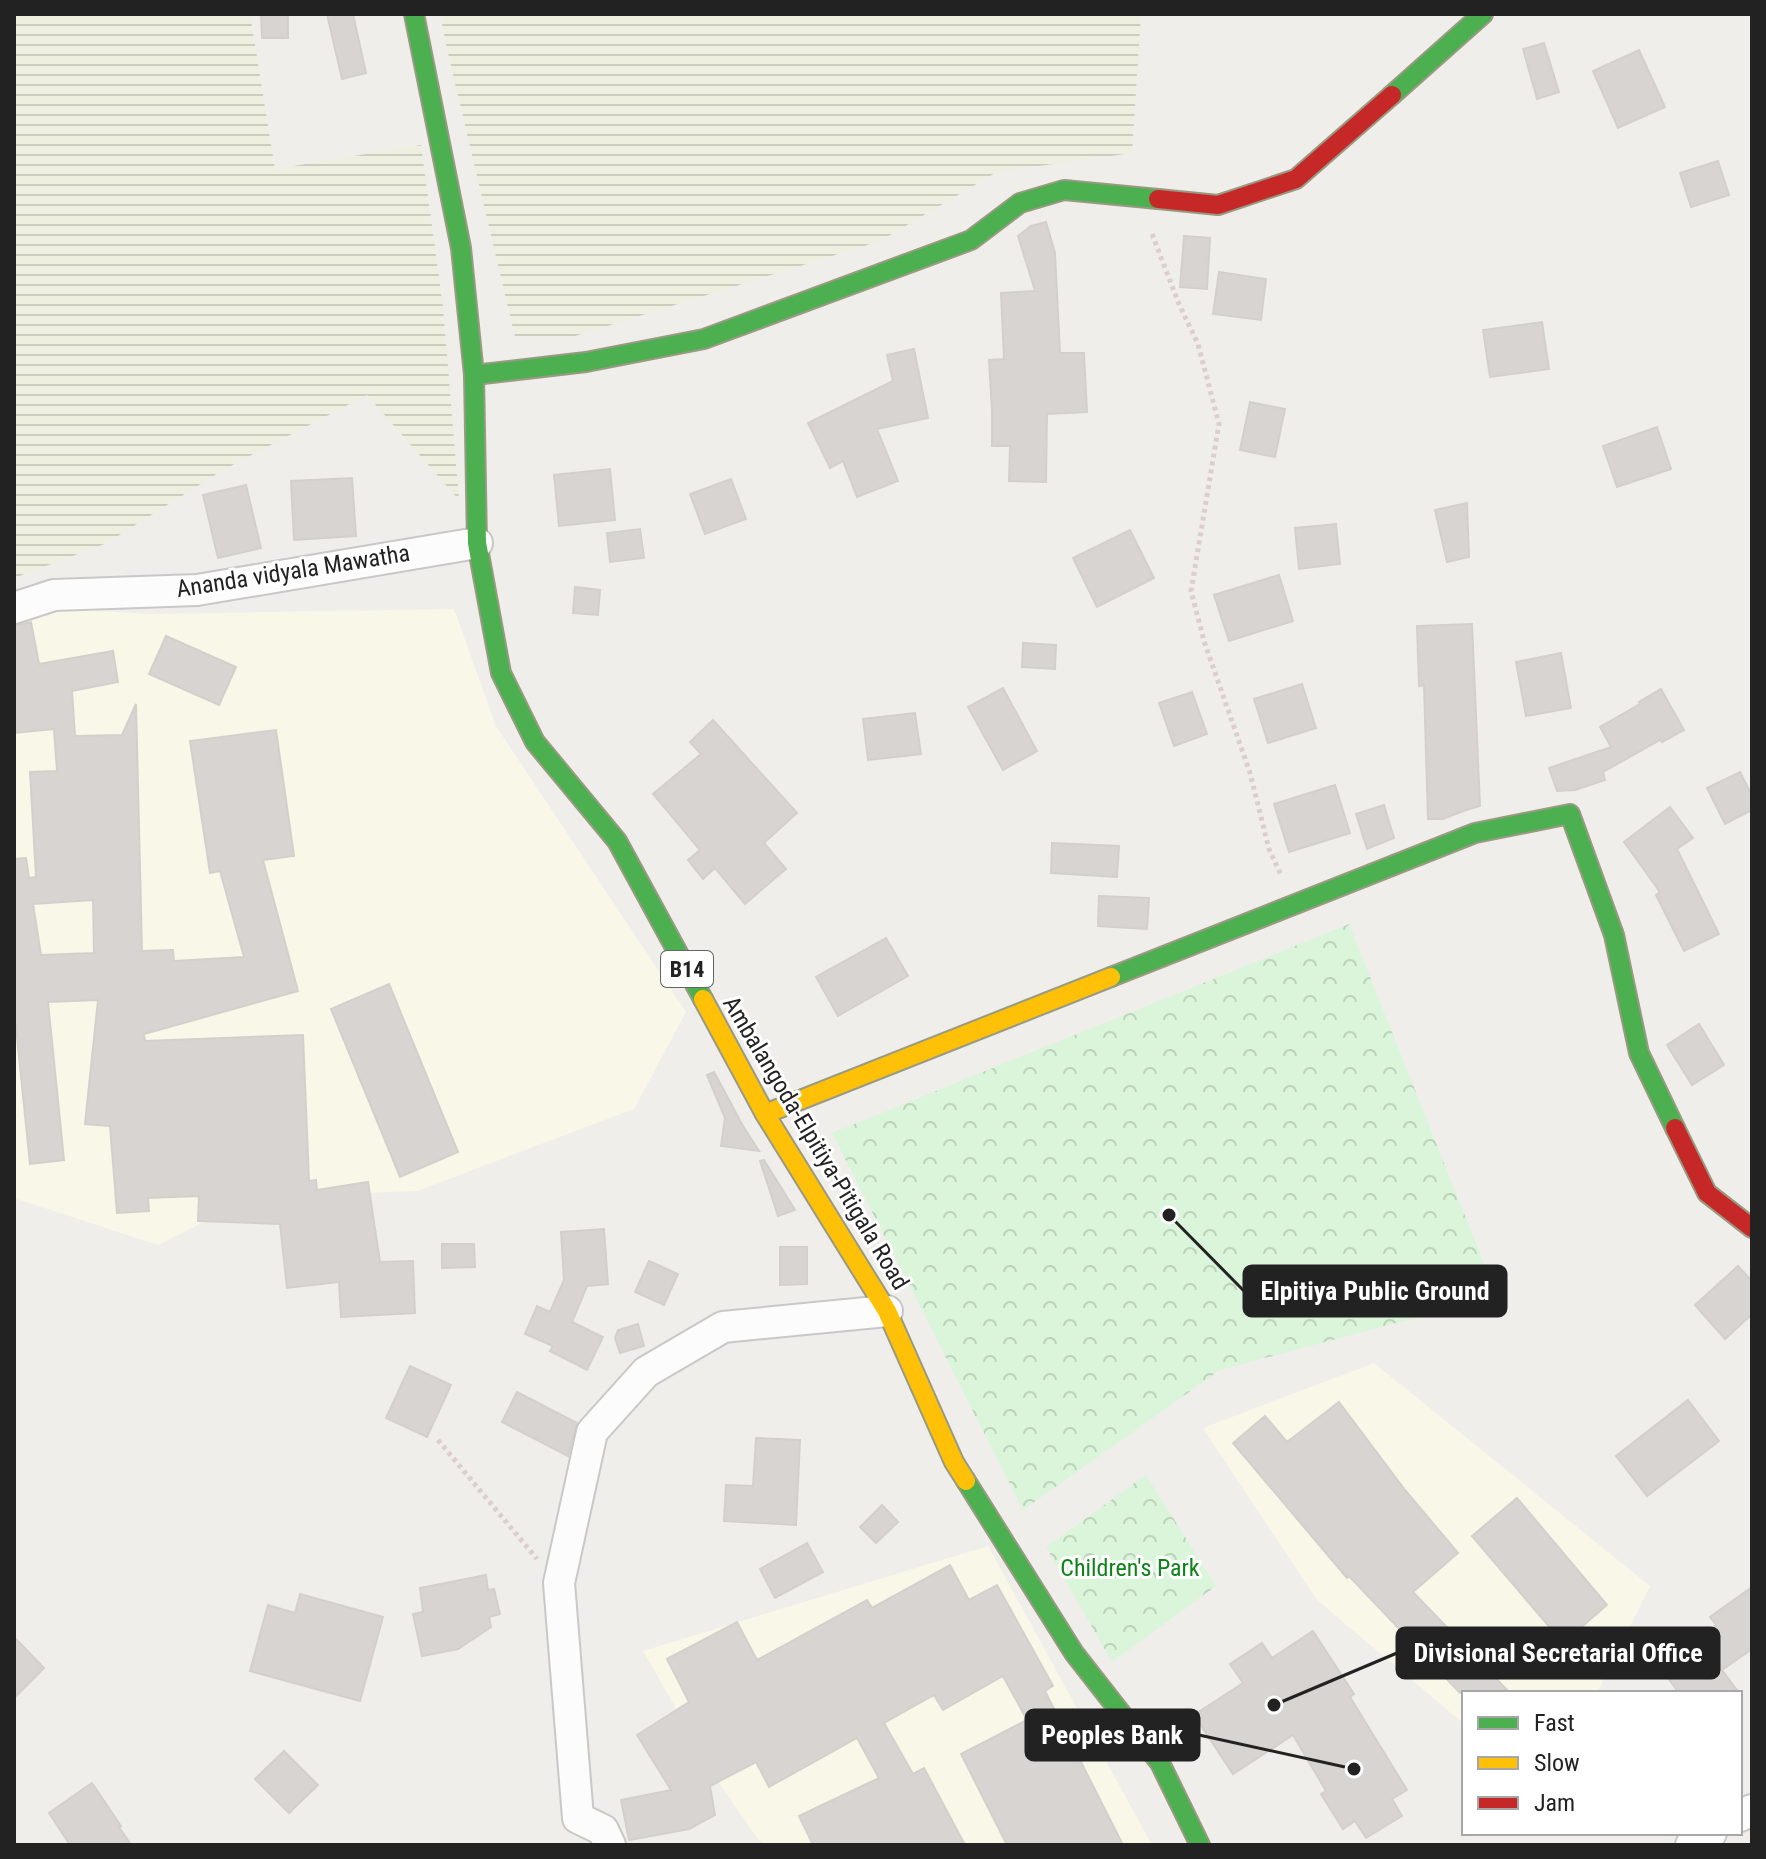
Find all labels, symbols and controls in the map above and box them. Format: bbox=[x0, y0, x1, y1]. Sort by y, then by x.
street label: Ananda vidyala Mawatha bbox=[174, 539, 412, 603]
road number: B14 bbox=[661, 951, 713, 987]
street label: Ambalangoda-Elpitiya-Pitigala Road bbox=[717, 991, 915, 1295]
callout: Elpitiya Public Ground bbox=[1244, 1266, 1506, 1316]
text: Elpitiya Public Ground bbox=[1260, 1276, 1490, 1306]
park label: Children's Park bbox=[1060, 1554, 1200, 1582]
callout: Divisional Secretarial Office bbox=[1397, 1628, 1719, 1678]
text: Divisional Secretarial Office bbox=[1413, 1638, 1703, 1668]
legend bbox=[1462, 1691, 1742, 1835]
text: Fast bbox=[1534, 1709, 1575, 1737]
callout: Peoples Bank bbox=[1026, 1710, 1199, 1760]
text: Peoples Bank bbox=[1041, 1720, 1183, 1750]
text: Slow bbox=[1534, 1749, 1580, 1777]
text: Jam bbox=[1534, 1789, 1575, 1817]

